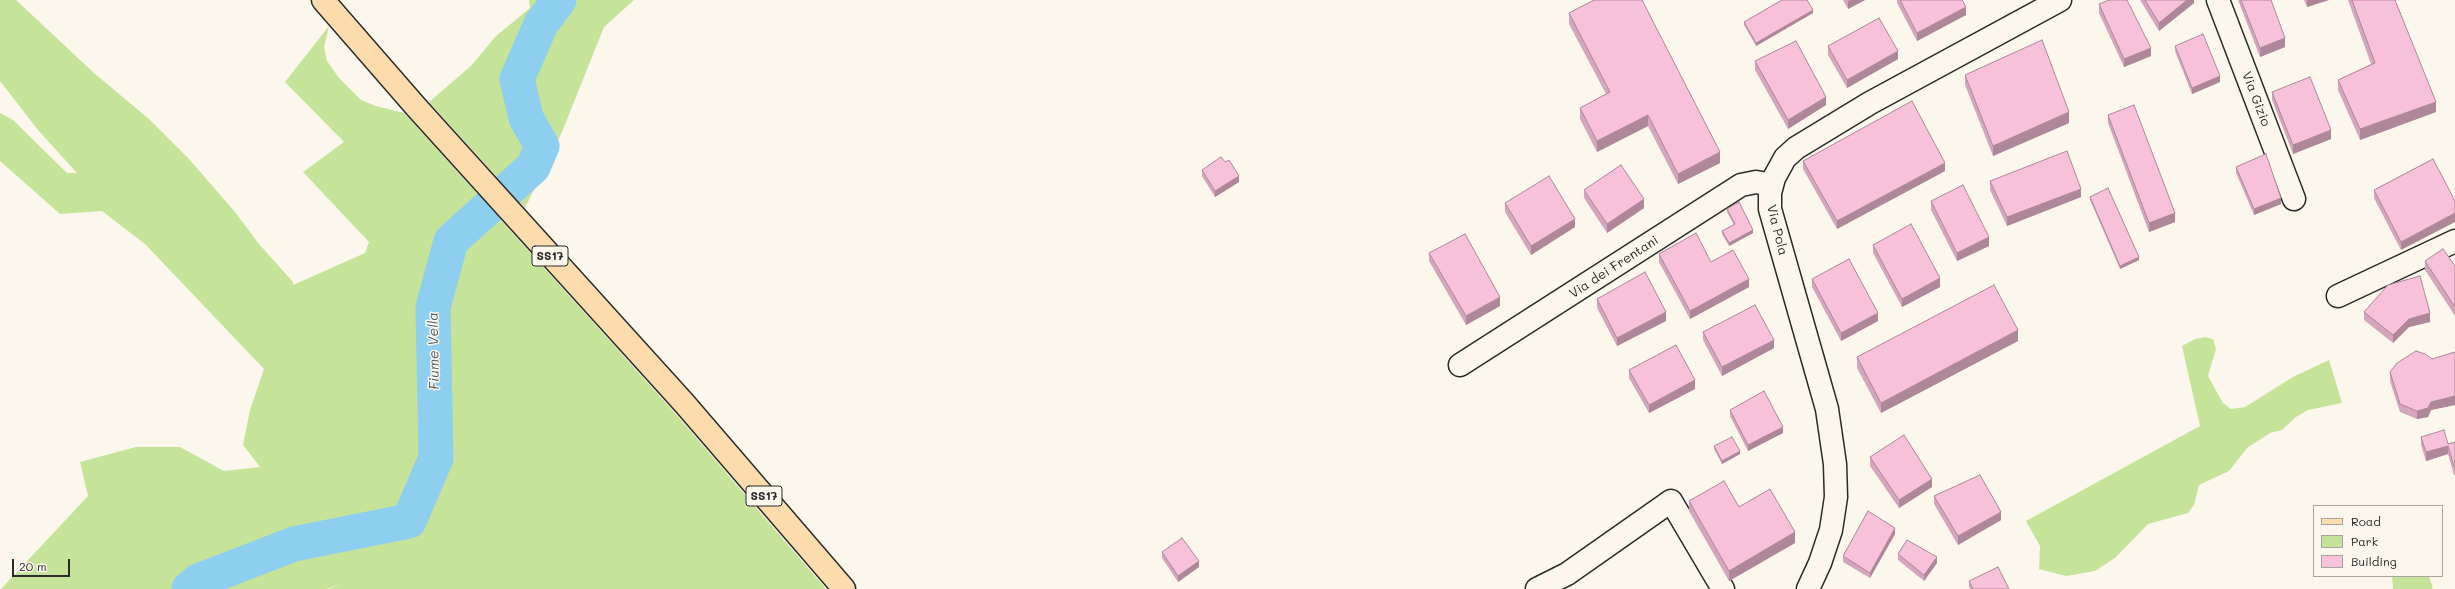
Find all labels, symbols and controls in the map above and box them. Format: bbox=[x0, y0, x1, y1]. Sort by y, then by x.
street label: Via Gizio bbox=[2238, 70, 2274, 128]
street label: Via Pola bbox=[1763, 203, 1791, 257]
street label: Via dei Frentani bbox=[1567, 232, 1661, 302]
road number: SS17 bbox=[532, 246, 568, 266]
water label: Fiume Vella bbox=[425, 312, 443, 390]
road number: SS17 bbox=[746, 486, 782, 506]
legend bbox=[2313, 505, 2443, 577]
text: Road bbox=[2351, 513, 2381, 529]
text: Park bbox=[2351, 533, 2378, 549]
scale bar bbox=[14, 551, 72, 577]
text: Building bbox=[2351, 553, 2397, 569]
text: 20 m bbox=[19, 558, 47, 574]

